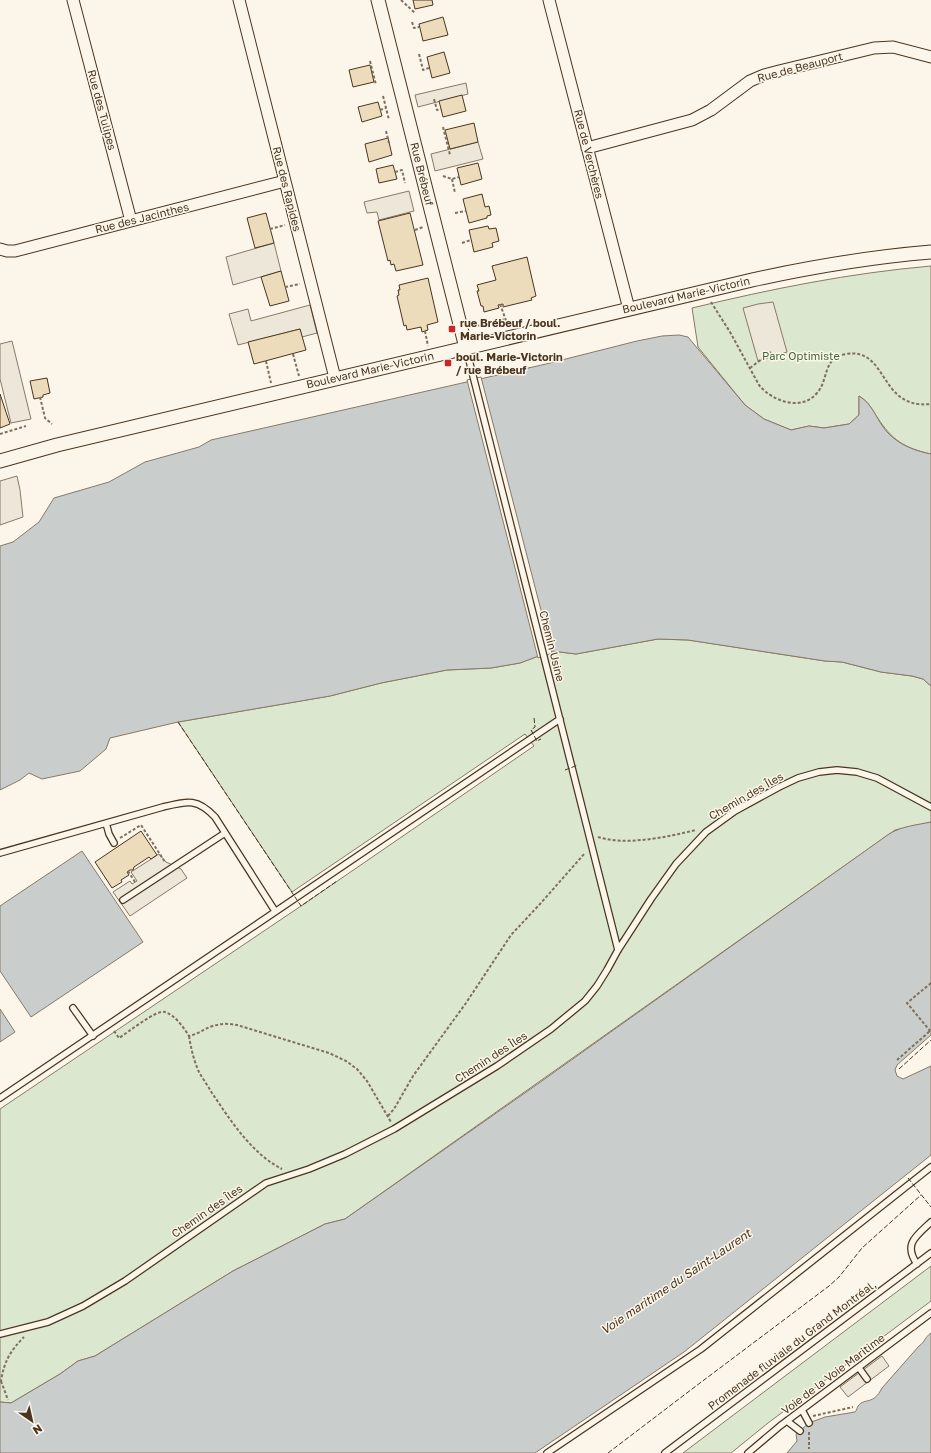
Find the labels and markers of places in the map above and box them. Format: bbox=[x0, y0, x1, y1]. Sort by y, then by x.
place label: rue Brébeuf / boul. Marie-Victorin bbox=[460, 316, 561, 342]
marker: rue Brébeuf / boul. Marie-Victorin bbox=[447, 324, 457, 334]
place label: boul. Marie-Victorin / rue Brébeuf bbox=[456, 350, 563, 376]
marker: boul. Marie-Victorin / rue Brébeuf bbox=[443, 358, 453, 368]

